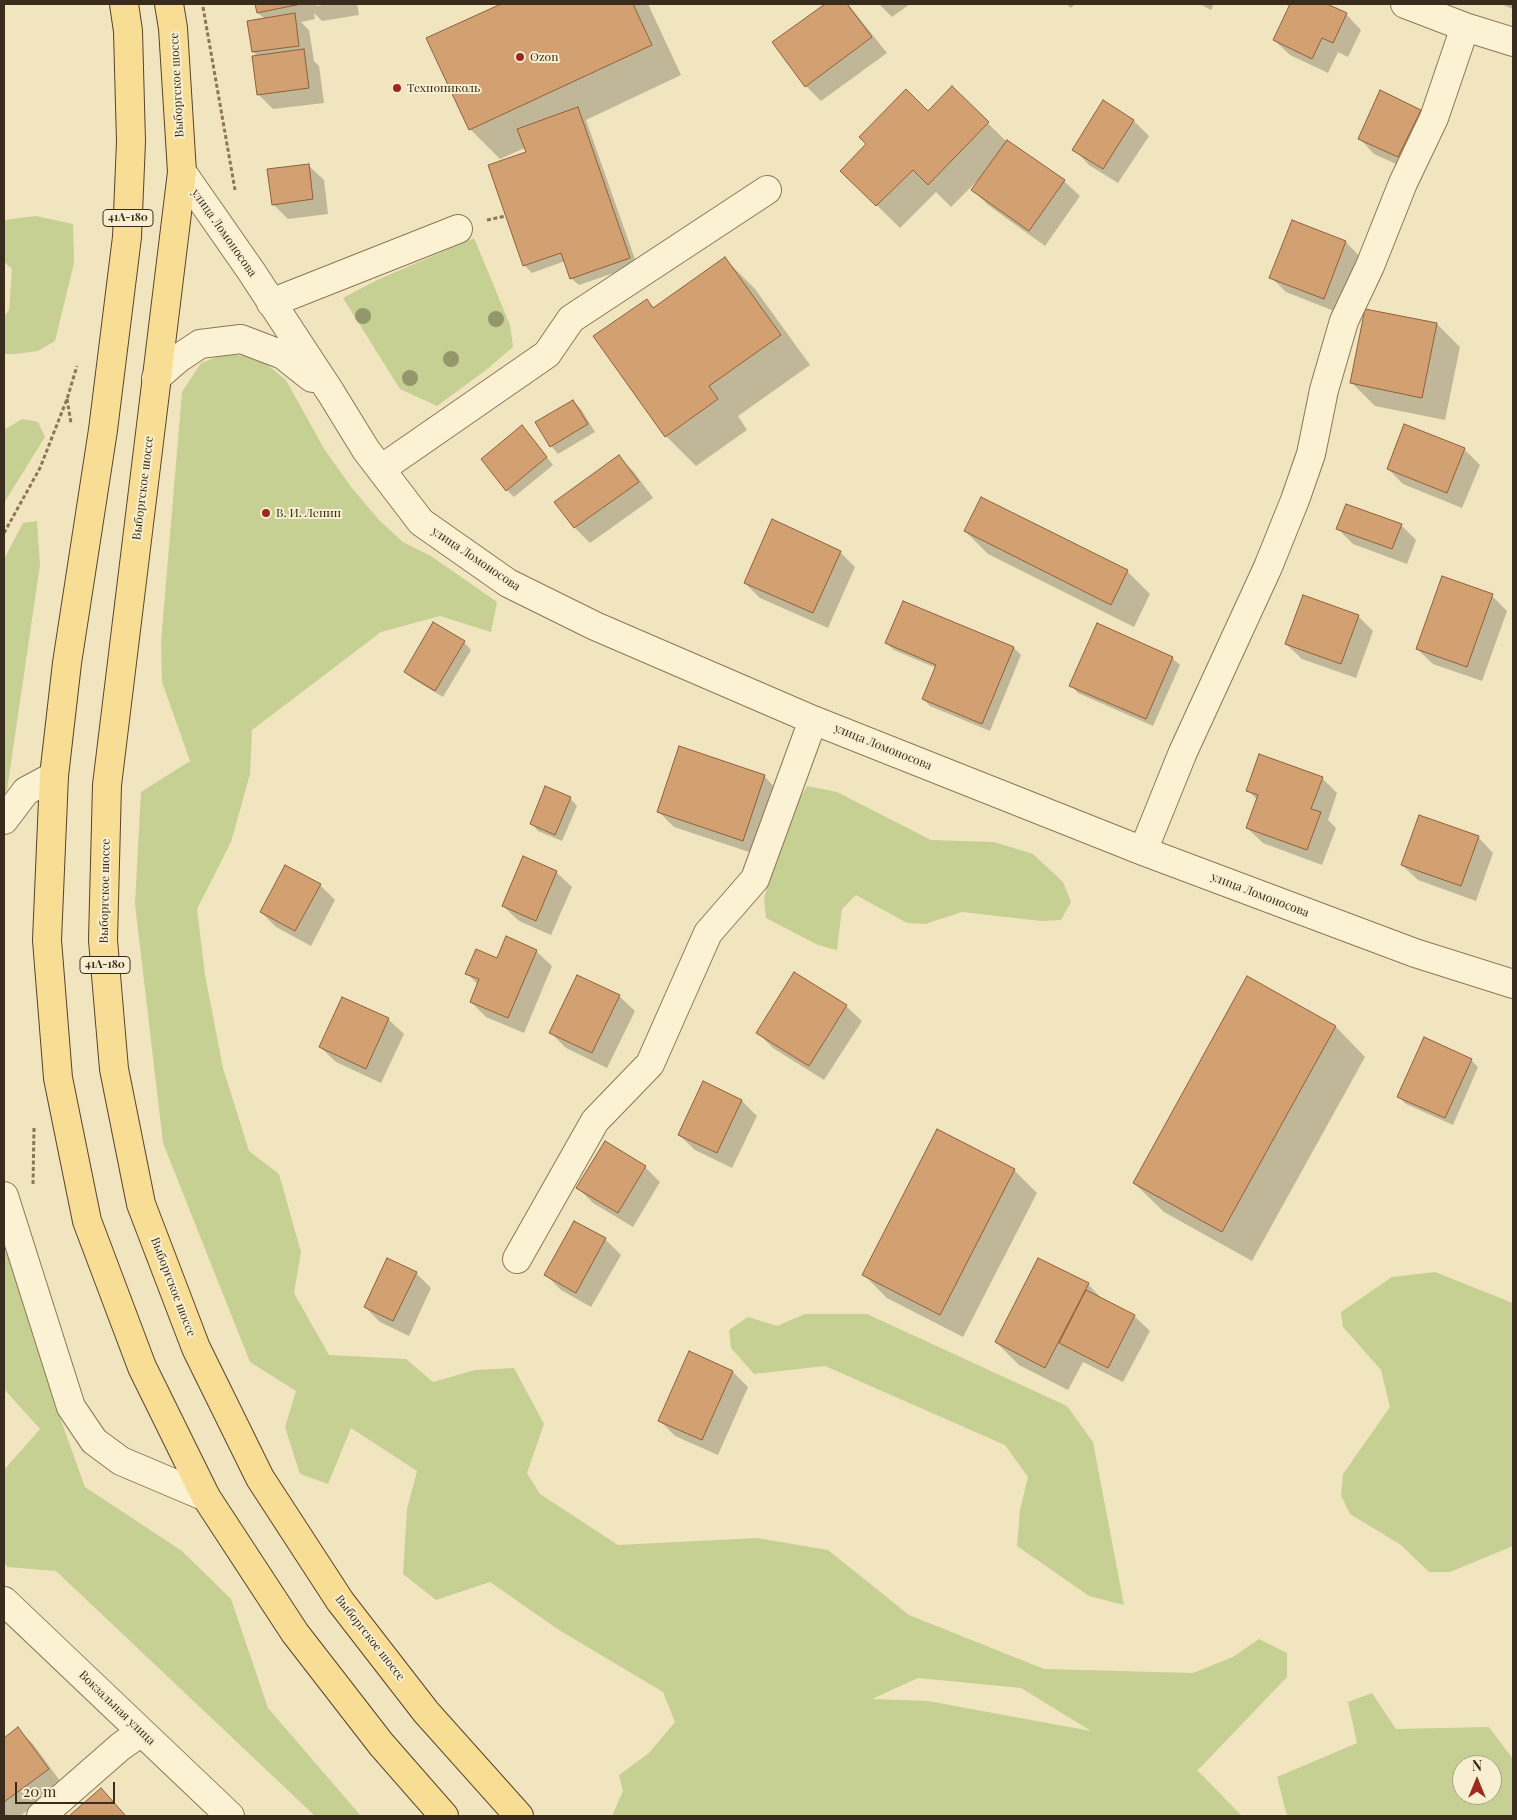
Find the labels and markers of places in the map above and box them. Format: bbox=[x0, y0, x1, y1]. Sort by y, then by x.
place label: Ozon bbox=[530, 50, 558, 64]
marker: Ozon bbox=[514, 51, 526, 63]
place label: Технониколь bbox=[407, 81, 480, 95]
marker: Технониколь bbox=[391, 82, 403, 94]
place label: В. И. Ленин bbox=[276, 506, 341, 520]
marker: В. И. Ленин bbox=[260, 507, 272, 519]

